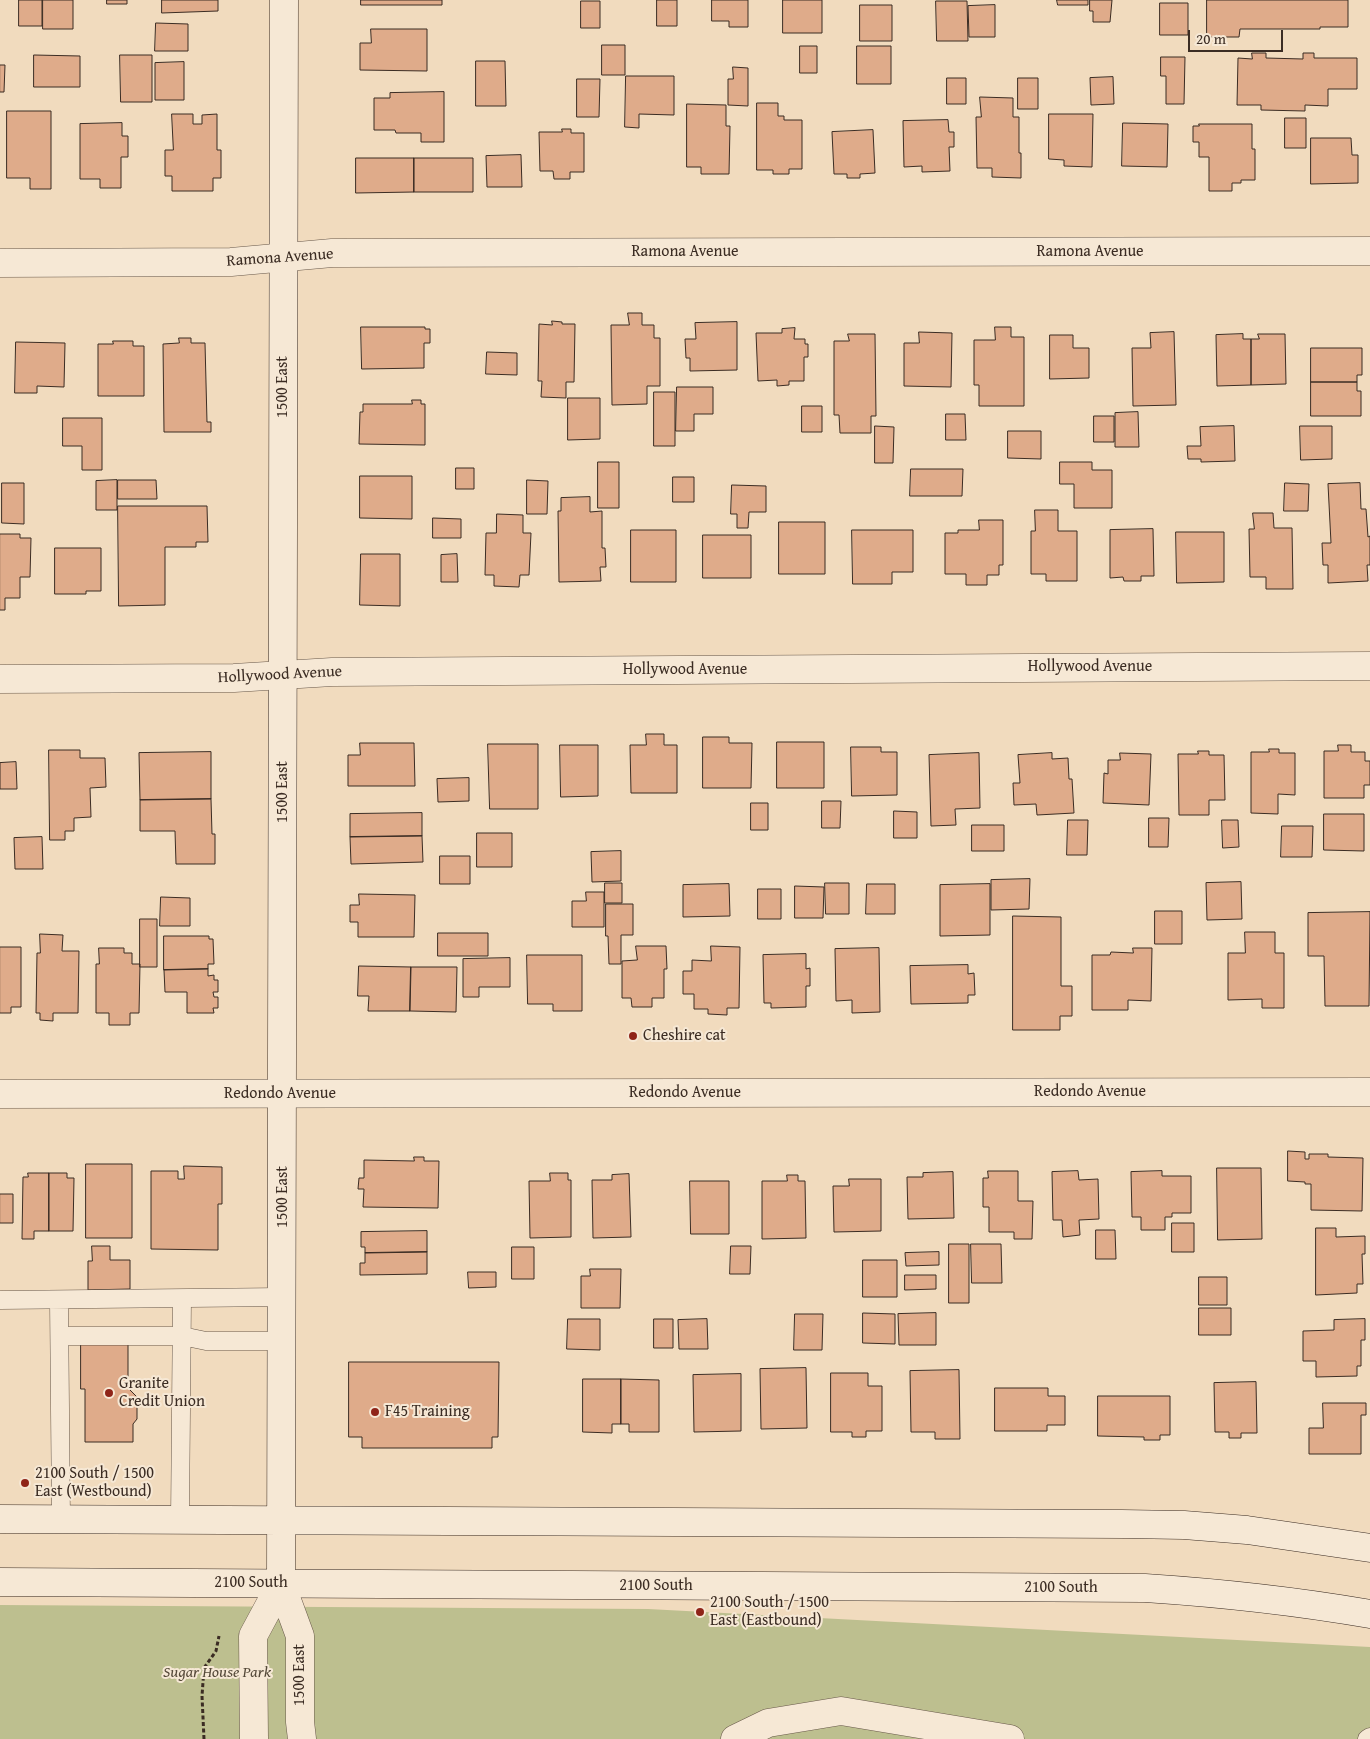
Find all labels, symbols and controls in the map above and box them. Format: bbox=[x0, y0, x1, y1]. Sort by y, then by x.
scale bar bbox=[1190, 20, 1285, 52]
text: 20 m bbox=[1196, 28, 1226, 49]
street label: Ramona Avenue bbox=[631, 242, 739, 262]
street label: Ramona Avenue bbox=[1036, 242, 1144, 262]
street label: Ramona Avenue bbox=[226, 245, 334, 271]
street label: 1500 East bbox=[273, 356, 293, 418]
street label: Hollywood Avenue bbox=[1028, 657, 1152, 677]
street label: Hollywood Avenue bbox=[623, 660, 747, 680]
street label: Hollywood Avenue bbox=[217, 662, 343, 688]
street label: 1500 East bbox=[273, 761, 293, 823]
place label: Cheshire cat bbox=[643, 1026, 726, 1046]
marker: Cheshire cat bbox=[627, 1030, 639, 1042]
street label: Redondo Avenue bbox=[1034, 1082, 1146, 1102]
street label: Redondo Avenue bbox=[629, 1083, 741, 1103]
street label: Redondo Avenue bbox=[224, 1084, 336, 1104]
street label: 1500 East bbox=[273, 1166, 293, 1228]
place label: Granite Credit Union bbox=[119, 1374, 205, 1412]
marker: Granite Credit Union bbox=[103, 1387, 115, 1399]
place label: F45 Training bbox=[385, 1402, 470, 1422]
marker: F45 Training bbox=[369, 1406, 381, 1418]
place label: 2100 South / 1500 East (Westbound) bbox=[35, 1464, 154, 1502]
marker: 2100 South / 1500 East (Westbound) bbox=[19, 1477, 31, 1489]
street label: 2100 South bbox=[214, 1573, 288, 1593]
street label: 2100 South bbox=[619, 1576, 693, 1596]
street label: 2100 South bbox=[1024, 1578, 1098, 1598]
place label: 2100 South / 1500 East (Eastbound) bbox=[710, 1593, 829, 1631]
marker: 2100 South / 1500 East (Eastbound) bbox=[694, 1606, 706, 1618]
street label: 1500 East bbox=[290, 1644, 310, 1706]
park label: Sugar House Park bbox=[163, 1663, 271, 1683]

